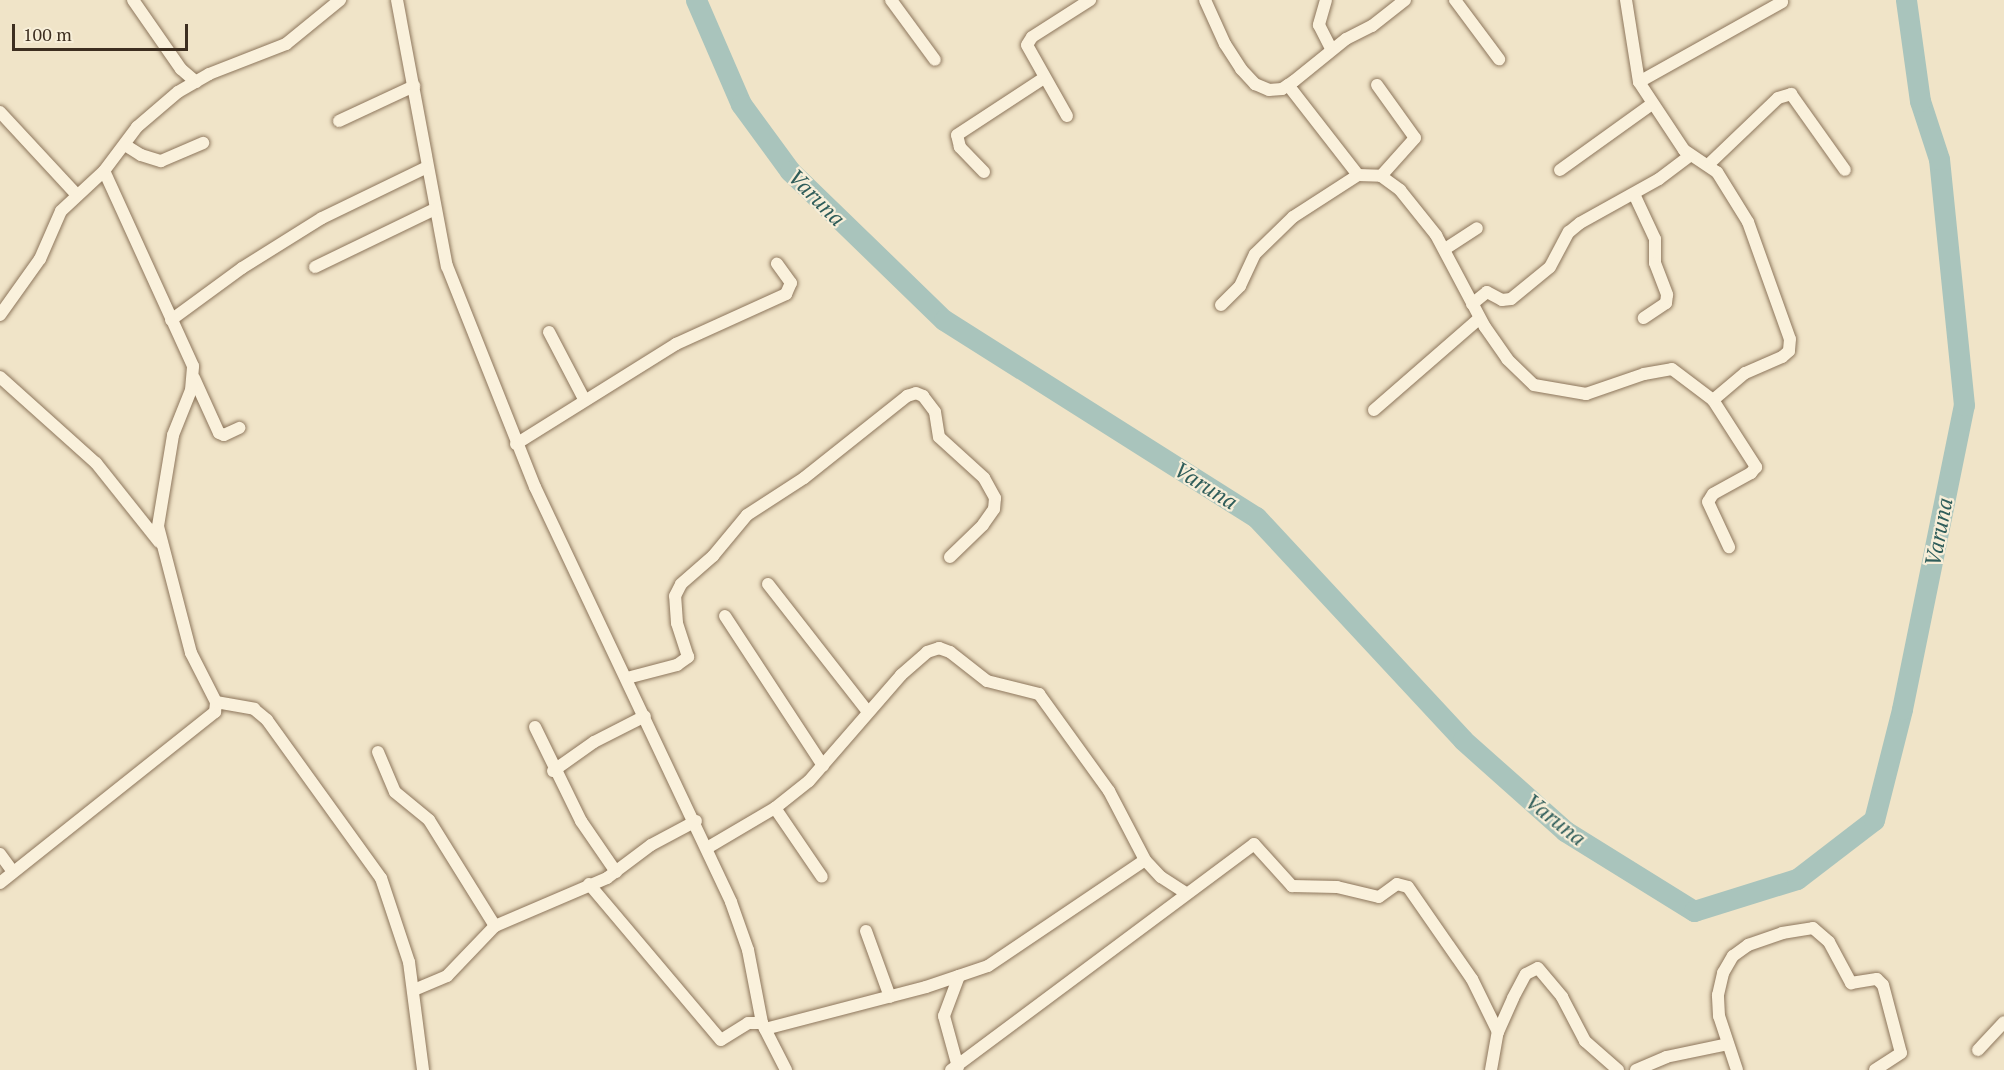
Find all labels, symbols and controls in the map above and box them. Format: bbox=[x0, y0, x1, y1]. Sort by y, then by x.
scale bar bbox=[15, 12, 190, 50]
text: 100 m bbox=[23, 22, 72, 46]
water label: Varuna bbox=[783, 163, 851, 231]
water label: Varuna bbox=[1169, 455, 1243, 515]
water label: Varuna bbox=[1918, 495, 1958, 569]
water label: Varuna bbox=[1520, 787, 1592, 851]

